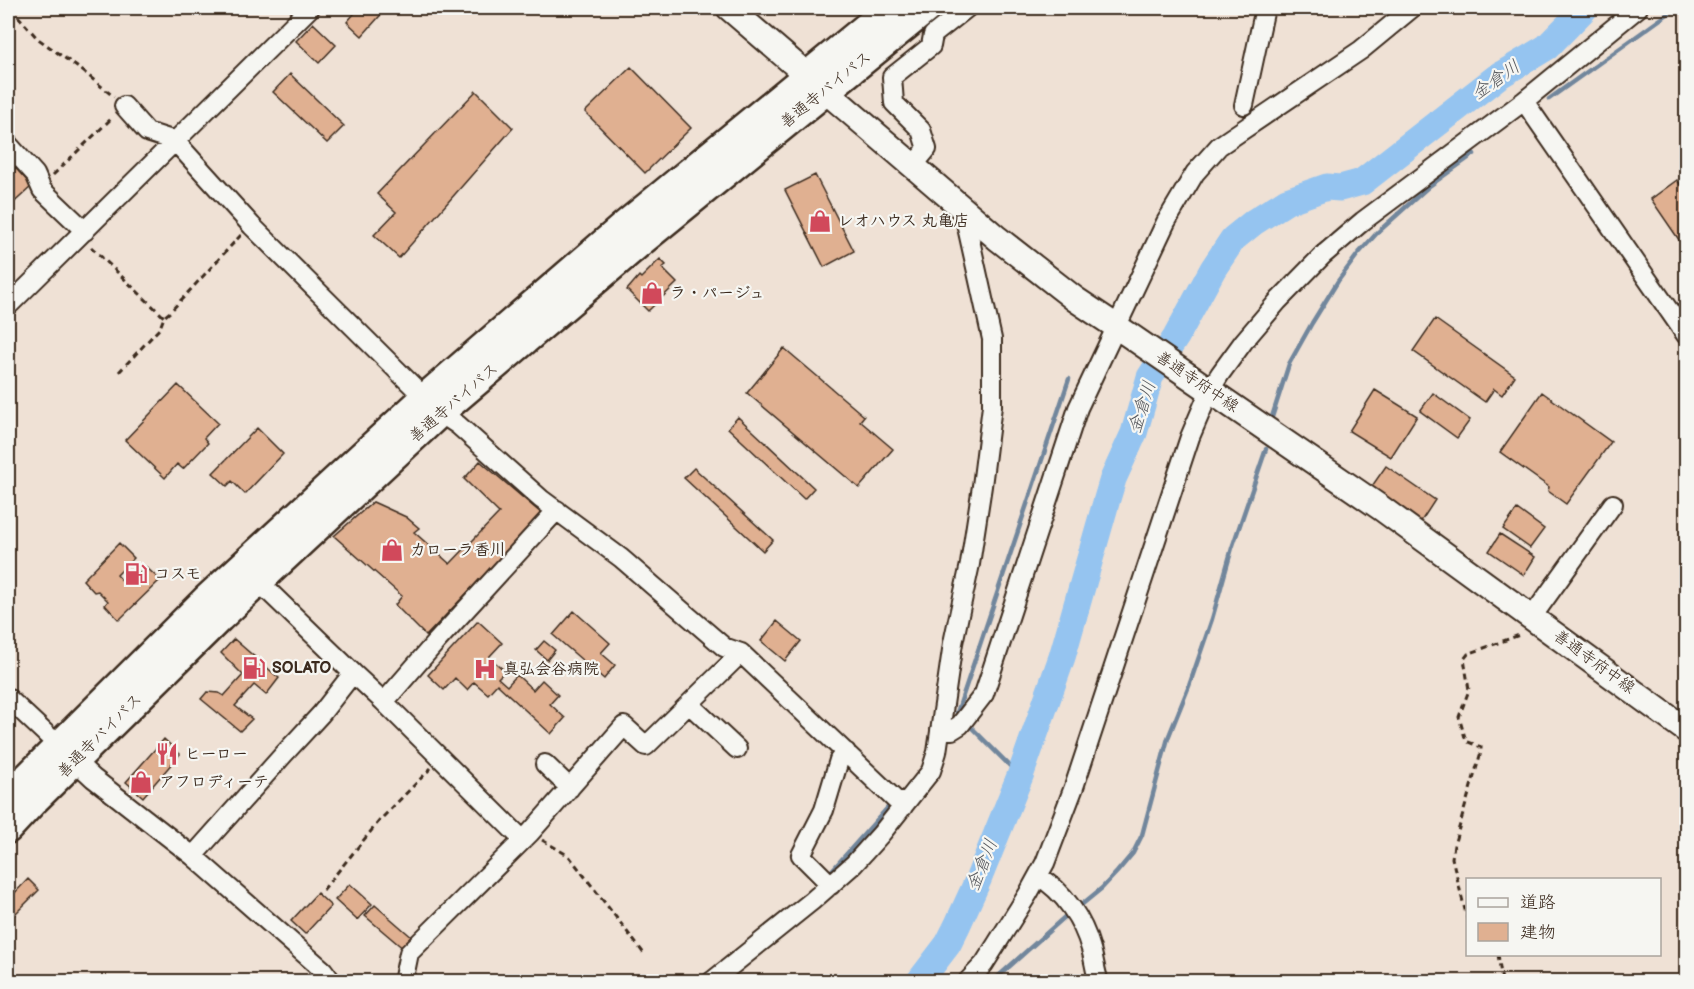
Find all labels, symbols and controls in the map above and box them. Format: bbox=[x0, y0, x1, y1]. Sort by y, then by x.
street label: 善通寺バイパス bbox=[777, 47, 875, 133]
water label: 金倉川 bbox=[1468, 56, 1524, 104]
shop icon: レオハウス 丸亀店 bbox=[807, 208, 833, 234]
place label: レオハウス 丸亀店 bbox=[838, 212, 969, 231]
shop icon: ラ・パージュ bbox=[639, 280, 665, 306]
place label: ラ・パージュ bbox=[670, 284, 765, 303]
street label: 善通寺府中線 bbox=[1152, 347, 1242, 417]
street label: 善通寺バイパス bbox=[406, 359, 502, 447]
water label: 金倉川 bbox=[1124, 378, 1160, 436]
shop icon: カローラ香川 bbox=[379, 537, 405, 563]
place label: カローラ香川 bbox=[410, 541, 506, 560]
fuel station icon: コスモ bbox=[123, 561, 149, 587]
place label: コスモ bbox=[154, 565, 201, 584]
street label: 善通寺府中線 bbox=[1550, 626, 1638, 698]
fuel station icon: SOLATO bbox=[241, 655, 267, 681]
hospital icon: 真弘会谷病院 bbox=[472, 656, 498, 682]
place label: SOLATO bbox=[272, 659, 332, 678]
place label: 真弘会谷病院 bbox=[503, 660, 599, 679]
street label: 善通寺バイパス bbox=[54, 690, 146, 782]
restaurant icon: ヒーロー bbox=[154, 741, 180, 767]
place label: ヒーロー bbox=[185, 745, 248, 764]
shop icon: アフロディーテ bbox=[128, 769, 154, 795]
place label: アフロディーテ bbox=[159, 773, 269, 792]
water label: 金倉川 bbox=[962, 836, 1002, 894]
legend bbox=[1466, 878, 1661, 956]
text: 道路 bbox=[1520, 892, 1556, 913]
text: 建物 bbox=[1520, 922, 1556, 943]

